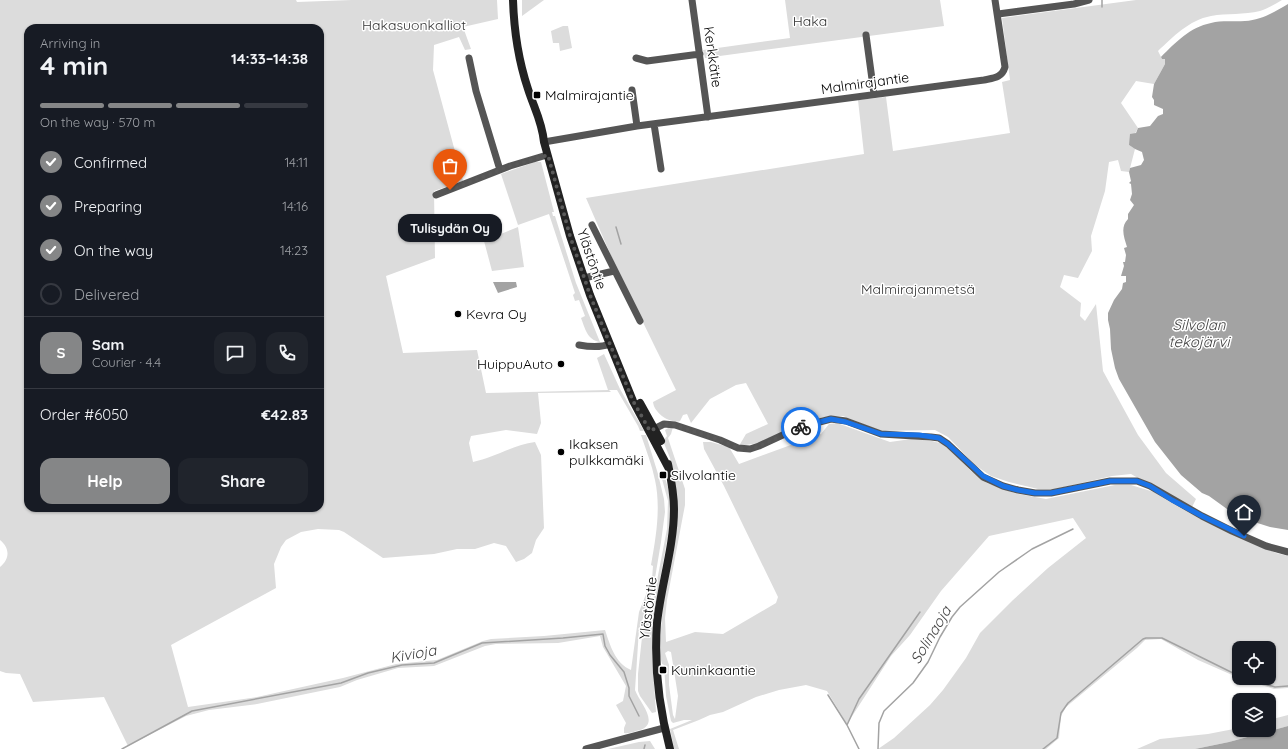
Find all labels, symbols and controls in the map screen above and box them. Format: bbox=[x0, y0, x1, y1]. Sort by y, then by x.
park label: Haka bbox=[793, 12, 827, 30]
park label: Hakasuonkalliot bbox=[362, 16, 466, 34]
street label: Kerkkätie bbox=[700, 25, 726, 89]
text: Arriving in bbox=[40, 35, 100, 51]
text: 4 min bbox=[40, 49, 108, 82]
text: 14:33–14:38 bbox=[231, 49, 308, 68]
street label: Malmirajantie bbox=[820, 68, 910, 98]
place label: Malmirajantie bbox=[545, 86, 634, 104]
marker: Malmirajantie bbox=[532, 90, 542, 100]
text: On the way · 570 m bbox=[40, 114, 155, 130]
pin bbox=[433, 149, 467, 190]
icon: check bbox=[40, 151, 62, 173]
text: Confirmed bbox=[74, 153, 147, 172]
text: 14:11 bbox=[284, 154, 308, 170]
icon: bag bbox=[439, 155, 461, 177]
icon: check bbox=[40, 195, 62, 217]
text: Preparing bbox=[74, 197, 142, 216]
text: 14:16 bbox=[282, 198, 308, 214]
callout: Tulisydän Oy bbox=[398, 214, 502, 242]
text: Tulisydän Oy bbox=[410, 220, 490, 236]
street label: Ylästöntie bbox=[573, 226, 611, 292]
icon: check bbox=[40, 239, 62, 261]
text: On the way bbox=[74, 241, 153, 260]
text: 14:23 bbox=[280, 242, 308, 258]
park label: Malmirajanmetsä bbox=[861, 280, 975, 298]
text: Delivered bbox=[74, 285, 139, 304]
place label: Kevra Oy bbox=[466, 305, 527, 323]
marker: Kevra Oy bbox=[453, 309, 463, 319]
water label: Silvolan tekojärvi bbox=[1168, 315, 1231, 351]
button: chat bbox=[214, 332, 256, 374]
button: phone bbox=[266, 332, 308, 374]
text: Sam bbox=[92, 335, 124, 354]
text: S bbox=[57, 343, 65, 362]
text: Courier · 4.4 bbox=[92, 354, 161, 370]
place label: HuippuAuto bbox=[477, 355, 553, 373]
marker: HuippuAuto bbox=[556, 359, 566, 369]
text: Order #6050 bbox=[40, 405, 128, 424]
text: €42.83 bbox=[261, 405, 308, 424]
courier bbox=[781, 407, 821, 447]
icon: bike bbox=[790, 416, 812, 438]
place label: Ikaksen pulkkamäki bbox=[569, 435, 644, 469]
marker: Ikaksen pulkkamäki bbox=[556, 447, 566, 457]
button: Help bbox=[40, 458, 170, 504]
button: Share bbox=[178, 458, 308, 504]
place label: Silvolantie bbox=[671, 466, 736, 484]
marker: Silvolantie bbox=[658, 470, 668, 480]
pin bbox=[1227, 495, 1261, 536]
icon: home bbox=[1233, 501, 1255, 523]
street label: Ylästöntie bbox=[635, 576, 661, 640]
water label: Solinaoja bbox=[906, 602, 956, 667]
water label: Kivioja bbox=[388, 640, 438, 667]
map controls bbox=[1232, 641, 1276, 737]
button: locate bbox=[1232, 641, 1276, 685]
place label: Kuninkaantie bbox=[671, 661, 756, 679]
marker: Kuninkaantie bbox=[658, 665, 668, 675]
button: layers bbox=[1232, 693, 1276, 737]

